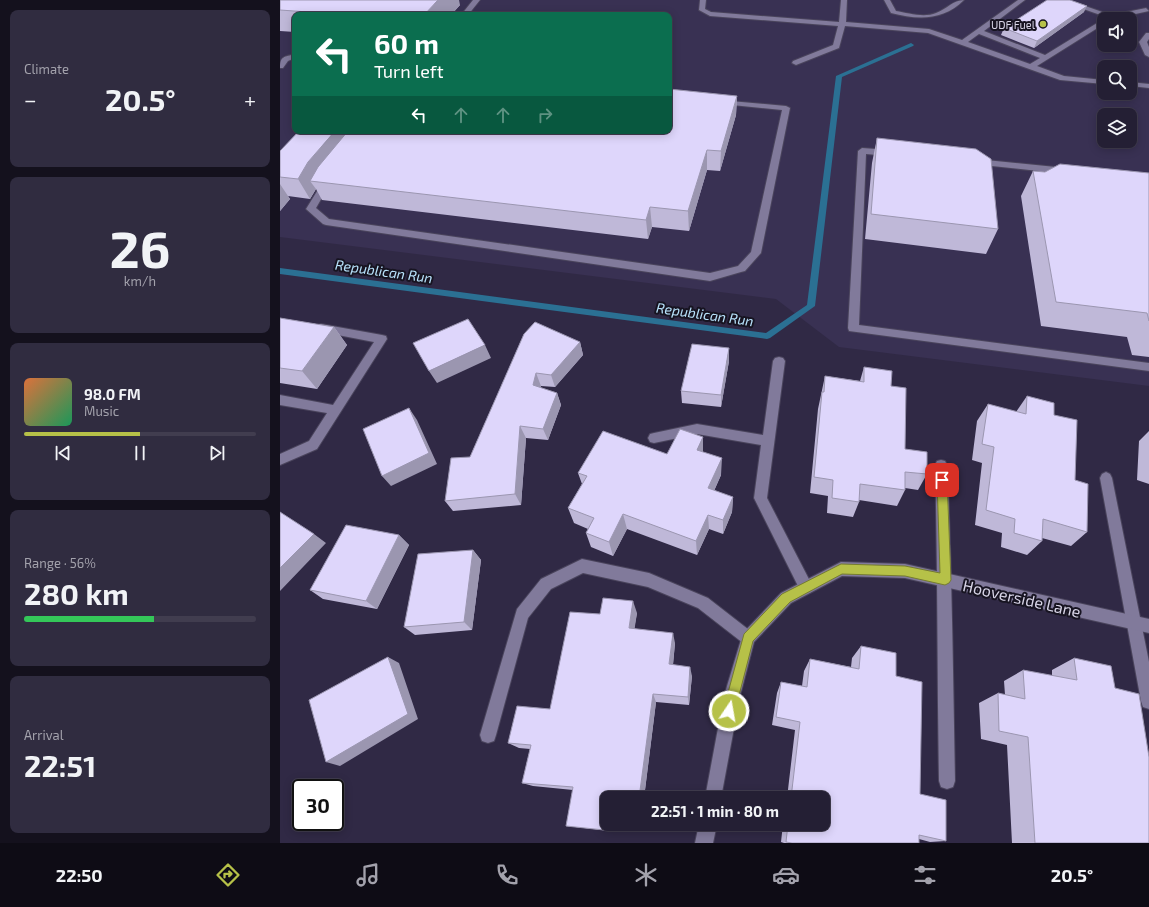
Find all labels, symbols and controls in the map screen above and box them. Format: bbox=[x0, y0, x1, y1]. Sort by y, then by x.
map controls bbox=[1097, 12, 1137, 148]
button: sound bbox=[1097, 12, 1137, 52]
place label: UDF Fuel bbox=[991, 18, 1036, 31]
marker: UDF Fuel bbox=[1038, 19, 1048, 29]
text: 60 m bbox=[374, 26, 439, 60]
icon: left bbox=[308, 28, 360, 80]
text: Turn left bbox=[374, 60, 444, 82]
button: search bbox=[1097, 60, 1137, 100]
text: Climate bbox=[24, 61, 69, 77]
text: 20.5° bbox=[105, 81, 176, 117]
text: − bbox=[24, 86, 37, 112]
text: + bbox=[244, 86, 256, 112]
icon: left bbox=[408, 104, 430, 126]
icon: ahead bbox=[450, 104, 472, 126]
icon: ahead bbox=[492, 104, 514, 126]
icon: right bbox=[534, 104, 556, 126]
button: layers bbox=[1097, 108, 1137, 148]
text: 26 bbox=[110, 216, 170, 278]
water label: Republican Run bbox=[334, 256, 434, 286]
text: km/h bbox=[124, 273, 156, 289]
water label: Republican Run bbox=[655, 299, 755, 329]
text: 98.0 FM bbox=[84, 385, 141, 403]
text: Music bbox=[84, 403, 119, 419]
icon: previous bbox=[52, 442, 74, 464]
icon: pause bbox=[129, 442, 151, 464]
icon: next bbox=[206, 442, 228, 464]
pin bbox=[925, 463, 959, 497]
icon: arrive bbox=[931, 469, 953, 491]
text: Range · 56% bbox=[24, 555, 96, 571]
text: 280 km bbox=[24, 575, 129, 611]
street label: Hooverside Lane bbox=[961, 575, 1083, 621]
position arrow bbox=[708, 690, 750, 732]
text: Arrival bbox=[24, 727, 64, 743]
text: 22:51 bbox=[24, 747, 96, 783]
speed limit sign: 30 bbox=[292, 779, 344, 831]
text: 22:51 · 1 min · 80 m bbox=[651, 802, 779, 820]
icon: directions bbox=[214, 861, 242, 889]
icon: music bbox=[354, 861, 382, 889]
icon: phone bbox=[493, 861, 521, 889]
icon: climate bbox=[632, 861, 660, 889]
icon: car bbox=[772, 861, 800, 889]
icon: filters bbox=[911, 861, 939, 889]
text: 22:50 bbox=[56, 864, 103, 886]
text: 20.5° bbox=[1051, 864, 1093, 886]

